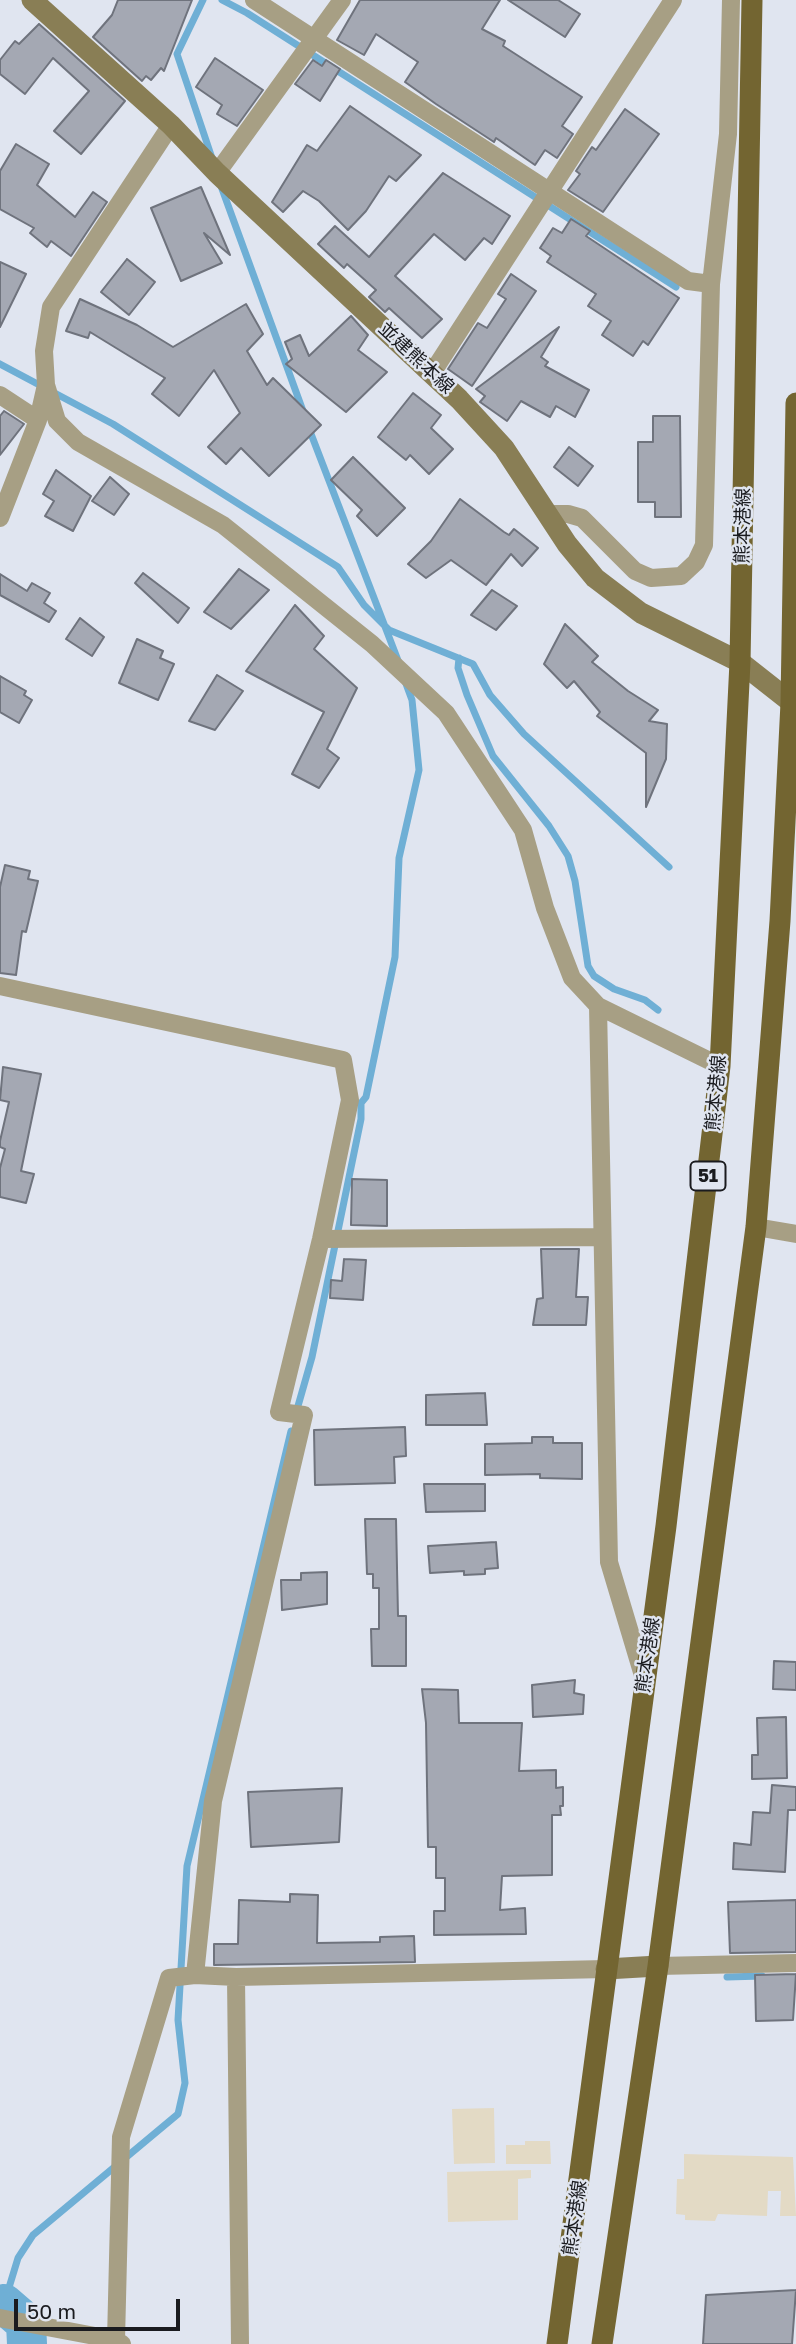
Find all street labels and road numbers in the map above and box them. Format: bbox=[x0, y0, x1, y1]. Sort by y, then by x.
street label: 並建熊本線 bbox=[373, 317, 459, 399]
street label: 熊本港線 bbox=[731, 488, 755, 564]
street label: 熊本港線 bbox=[701, 1054, 731, 1132]
road number: 51 bbox=[690, 1162, 726, 1190]
street label: 熊本港線 bbox=[631, 1616, 665, 1694]
street label: 熊本港線 bbox=[558, 2179, 592, 2257]

